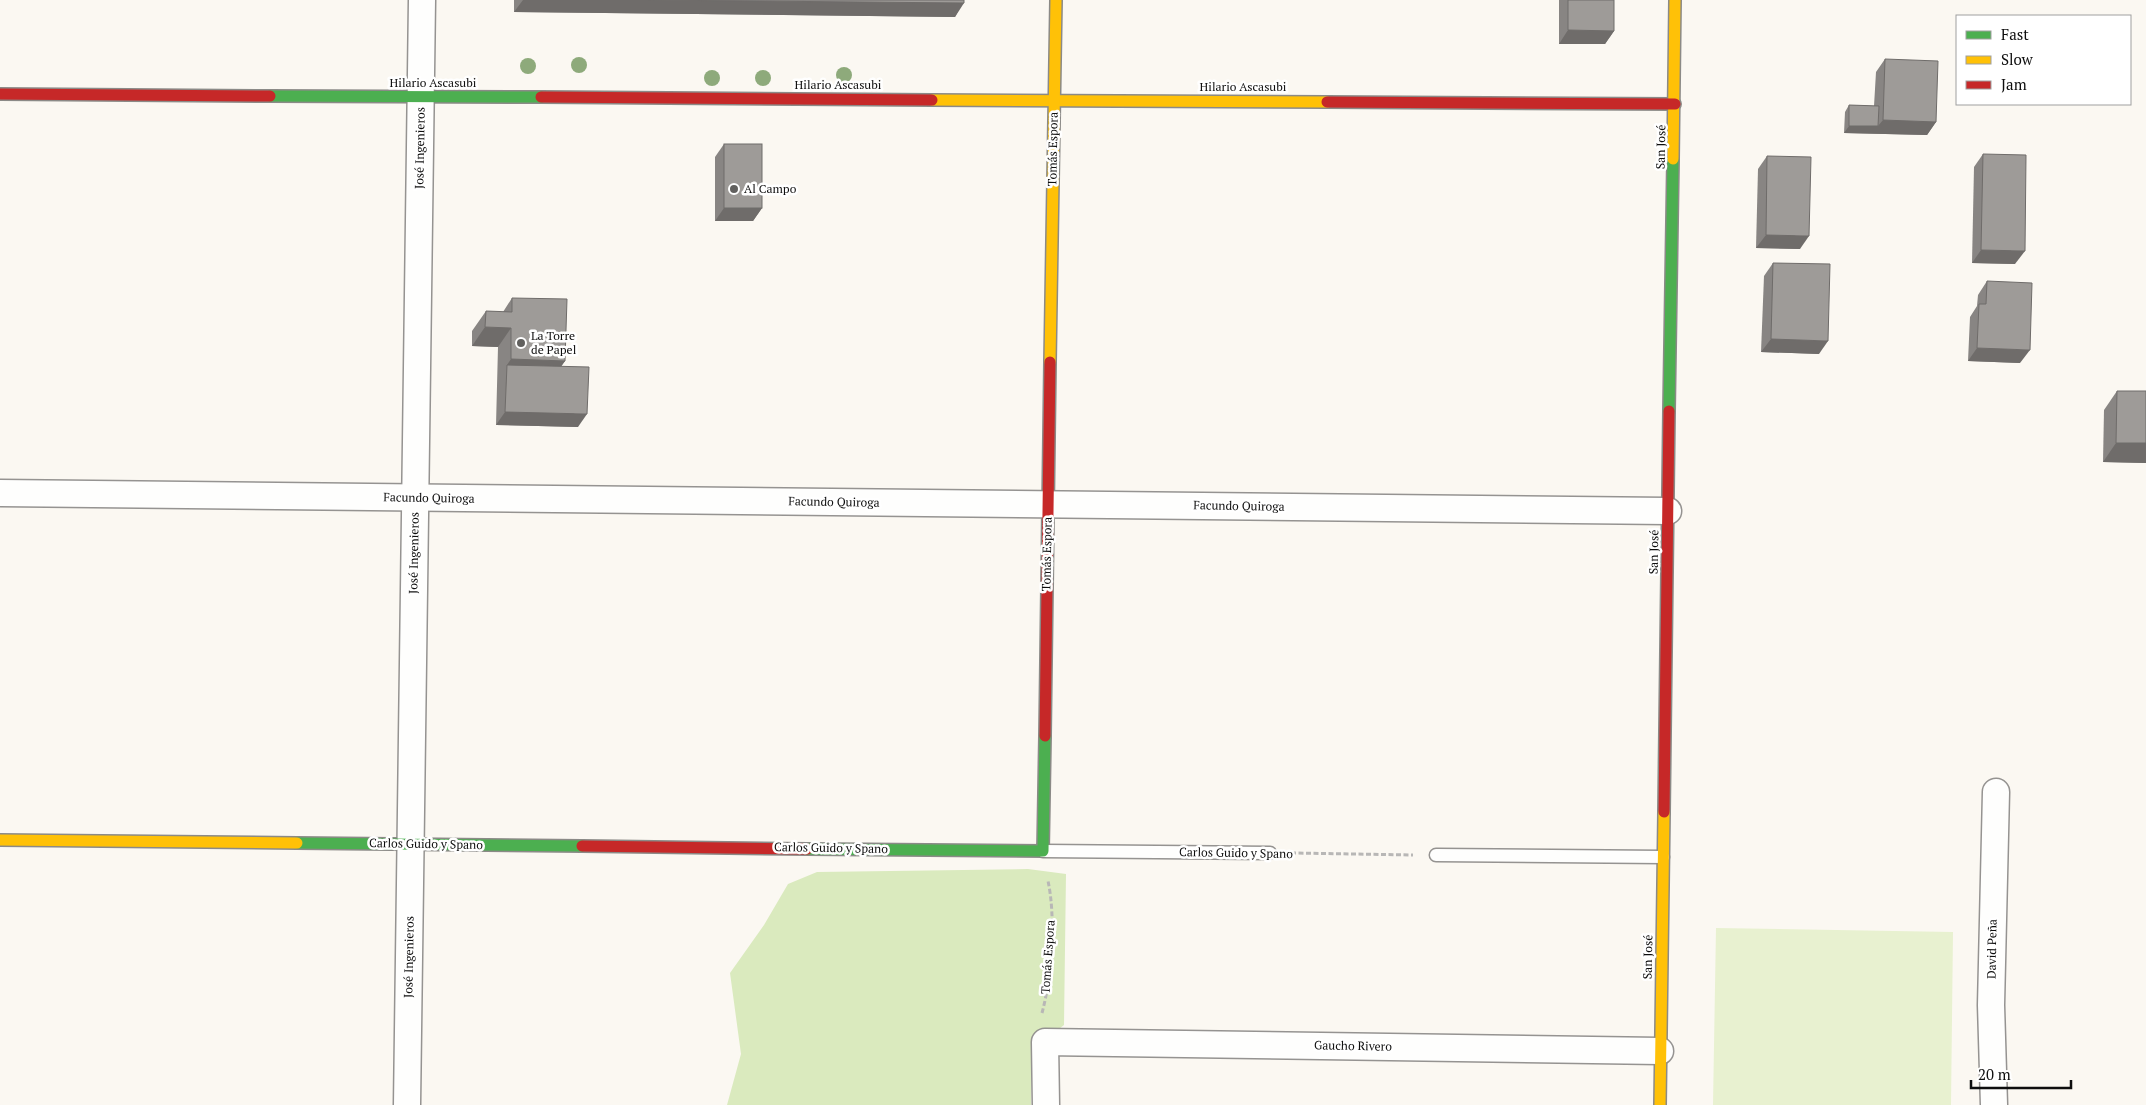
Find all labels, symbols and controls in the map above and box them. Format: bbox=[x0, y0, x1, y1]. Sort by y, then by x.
legend bbox=[1956, 15, 2131, 105]
text: Fast bbox=[2001, 24, 2029, 44]
text: Slow bbox=[2001, 49, 2034, 69]
text: Jam bbox=[2001, 74, 2027, 94]
street label: Hilario Ascasubi bbox=[390, 75, 477, 90]
street label: Hilario Ascasubi bbox=[795, 77, 882, 92]
street label: Hilario Ascasubi bbox=[1200, 79, 1287, 94]
street label: José Ingenieros bbox=[411, 107, 428, 189]
street label: Tomás Espora bbox=[1044, 112, 1061, 186]
street label: San José bbox=[1653, 125, 1668, 169]
place label: Al Campo bbox=[744, 181, 797, 196]
marker: Al Campo bbox=[728, 183, 740, 195]
place label: La Torre de Papel bbox=[531, 328, 577, 357]
marker: La Torre de Papel bbox=[515, 337, 527, 349]
street label: Facundo Quiroga bbox=[383, 489, 475, 506]
street label: Facundo Quiroga bbox=[788, 493, 880, 510]
street label: Facundo Quiroga bbox=[1193, 497, 1285, 514]
street label: José Ingenieros bbox=[405, 512, 422, 594]
street label: Tomás Espora bbox=[1038, 517, 1055, 591]
street label: San José bbox=[1646, 530, 1661, 574]
street label: Carlos Guido y Spano bbox=[369, 835, 483, 852]
street label: Carlos Guido y Spano bbox=[774, 839, 888, 856]
street label: Carlos Guido y Spano bbox=[1179, 844, 1293, 861]
street label: José Ingenieros bbox=[400, 916, 417, 998]
street label: Tomás Espora bbox=[1037, 919, 1058, 994]
street label: David Peña bbox=[1983, 919, 2000, 979]
street label: San José bbox=[1640, 935, 1655, 979]
street label: Gaucho Rivero bbox=[1314, 1037, 1392, 1054]
scale bar bbox=[1971, 1058, 2071, 1090]
text: 20 m bbox=[1978, 1064, 2011, 1084]

